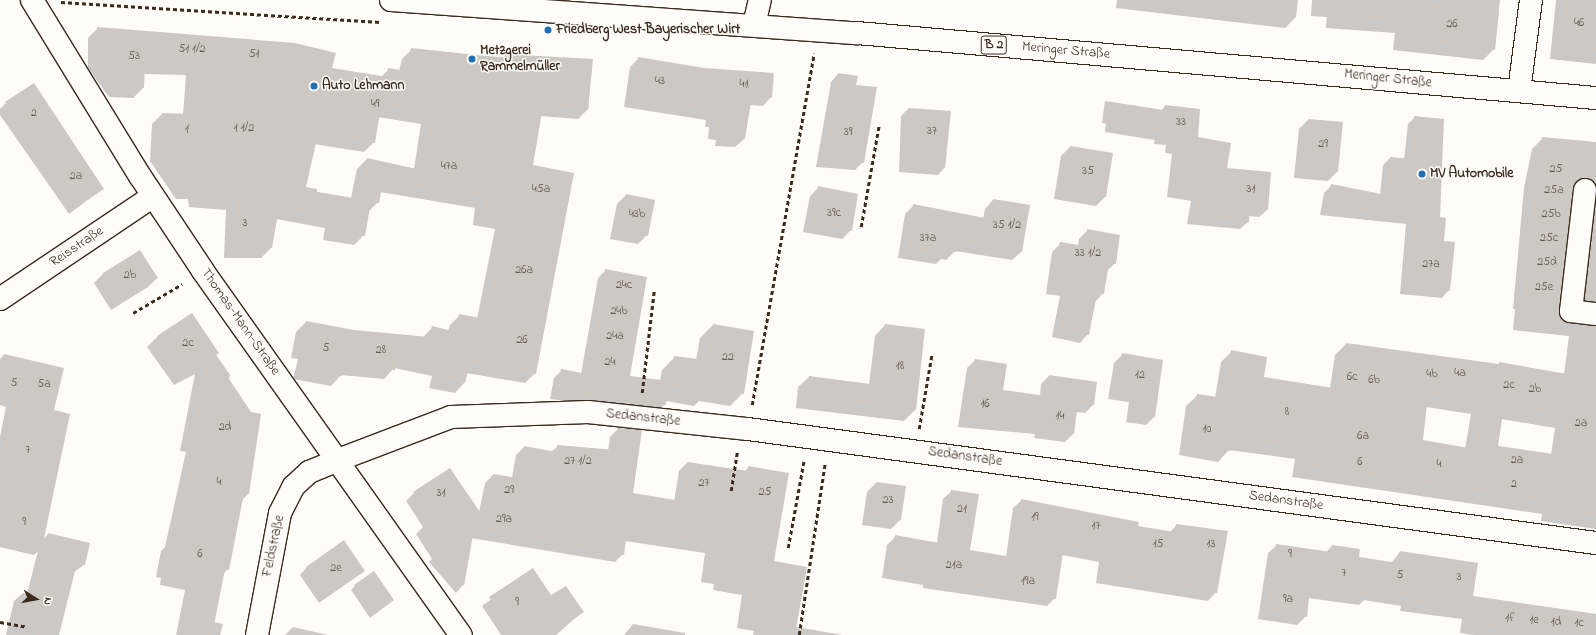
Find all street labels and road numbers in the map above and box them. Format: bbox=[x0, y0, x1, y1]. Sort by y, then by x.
road number: B 2 bbox=[980, 34, 1008, 56]
street label: Meringer Straße bbox=[1021, 39, 1111, 63]
street label: Meringer Straße bbox=[1343, 66, 1433, 92]
street label: Reisstraße bbox=[47, 223, 107, 271]
street label: Thomas-Mann-Straße bbox=[197, 265, 283, 379]
street label: Sedanstraße bbox=[605, 406, 681, 430]
street label: Sedanstraße bbox=[927, 443, 1003, 471]
street label: Sedanstraße bbox=[1248, 487, 1324, 515]
street label: Feldstraße bbox=[259, 513, 289, 579]

